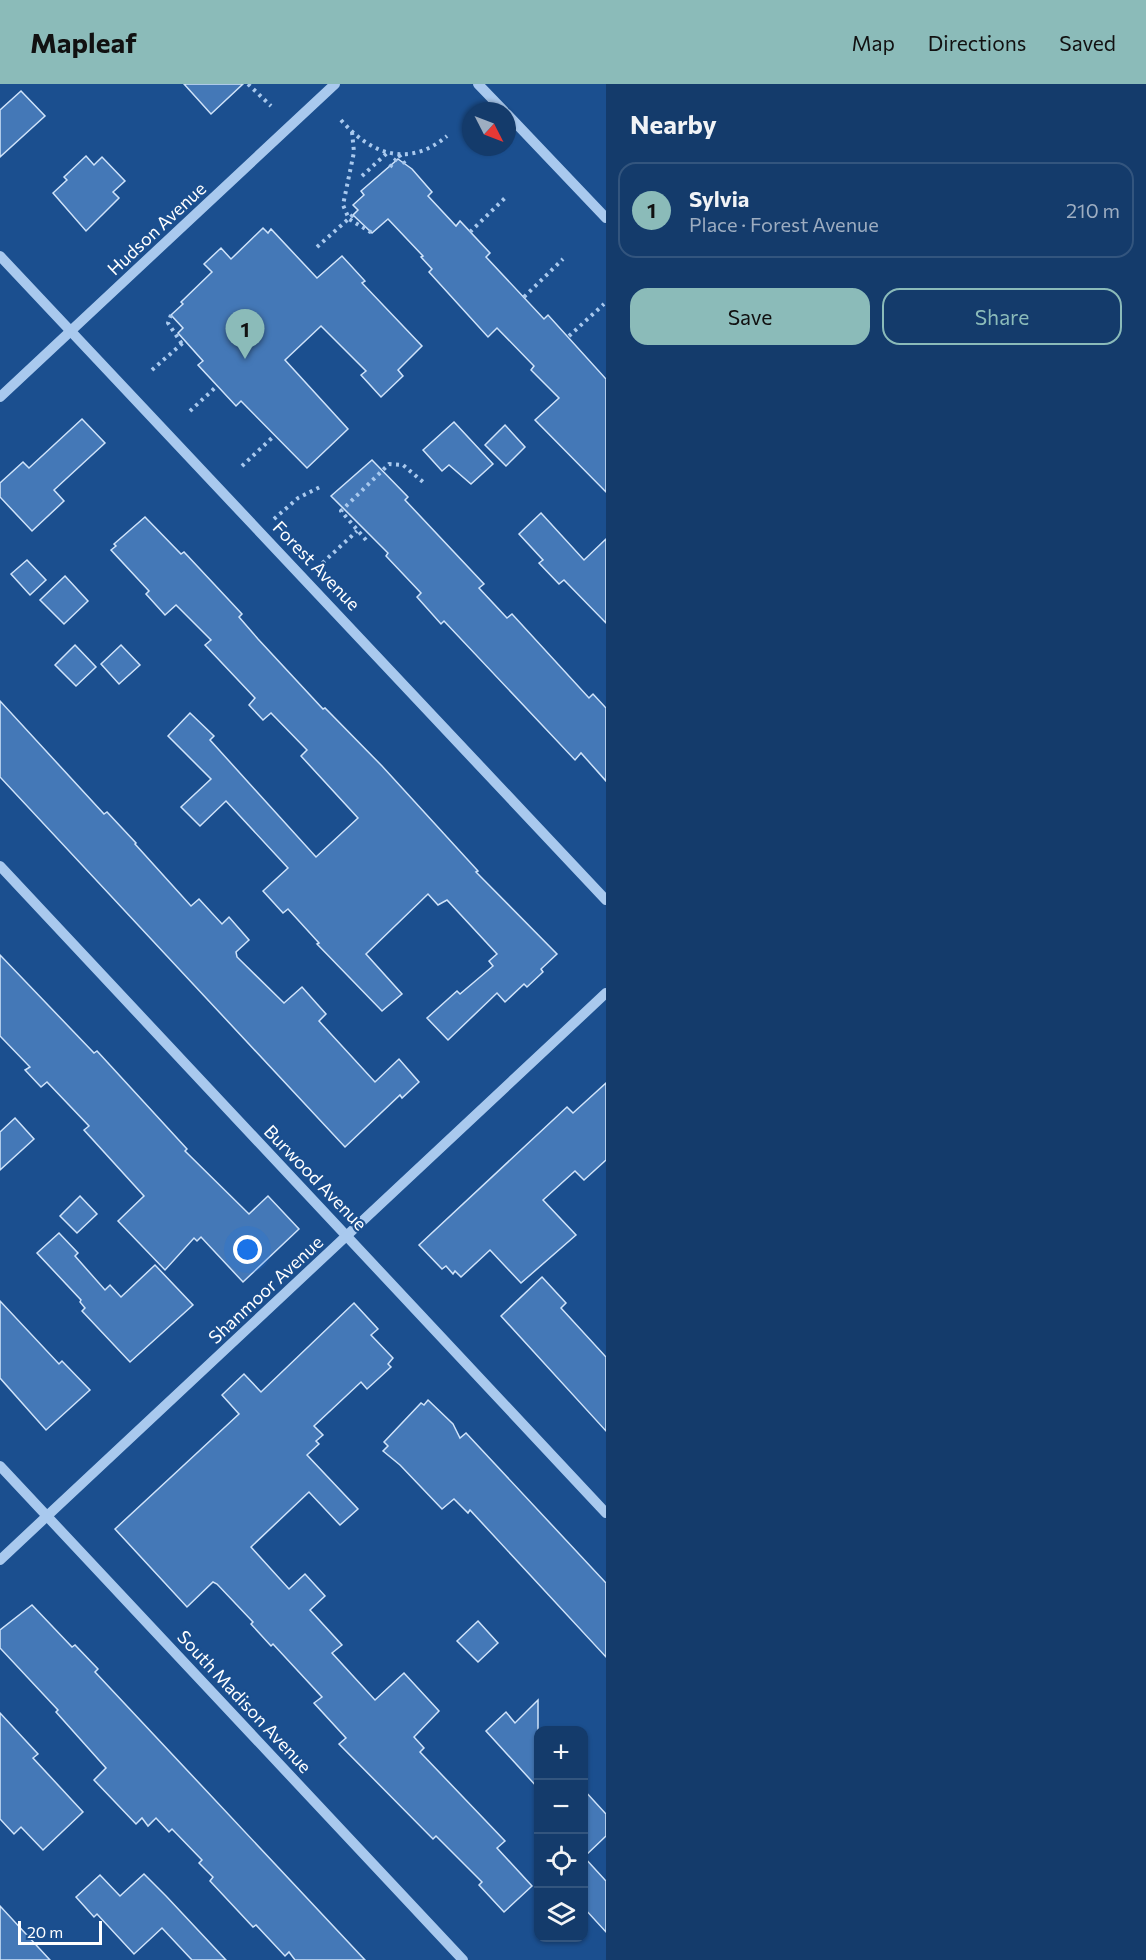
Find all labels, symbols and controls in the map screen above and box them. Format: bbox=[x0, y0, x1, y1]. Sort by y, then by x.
text: Mapleaf bbox=[30, 25, 137, 59]
text: Map bbox=[852, 30, 895, 55]
text: Directions bbox=[928, 30, 1026, 55]
text: Saved bbox=[1059, 30, 1116, 55]
north arrow bbox=[462, 102, 516, 156]
text: Nearby bbox=[630, 108, 717, 139]
street label: Hudson Avenue bbox=[103, 177, 210, 280]
text: Sylvia bbox=[689, 185, 749, 212]
text: 1 bbox=[647, 198, 656, 222]
text: 210 m bbox=[1066, 198, 1120, 222]
text: Place · Forest Avenue bbox=[689, 212, 879, 236]
button: Save bbox=[630, 288, 870, 345]
button: Share bbox=[882, 288, 1122, 345]
pin: 1 bbox=[226, 310, 264, 359]
street label: Forest Avenue bbox=[269, 516, 365, 615]
street label: Burwood Avenue bbox=[260, 1120, 372, 1235]
street label: Shanmoor Avenue bbox=[204, 1231, 327, 1348]
your location bbox=[233, 1235, 262, 1264]
street label: South Madison Avenue bbox=[173, 1626, 316, 1777]
map controls bbox=[534, 1726, 588, 1942]
button: + bbox=[534, 1726, 588, 1780]
button: − bbox=[534, 1780, 588, 1834]
button: locate bbox=[534, 1834, 588, 1888]
button: layers bbox=[534, 1888, 588, 1942]
scale bar bbox=[18, 1918, 102, 1946]
text: 20 m bbox=[27, 1922, 63, 1941]

